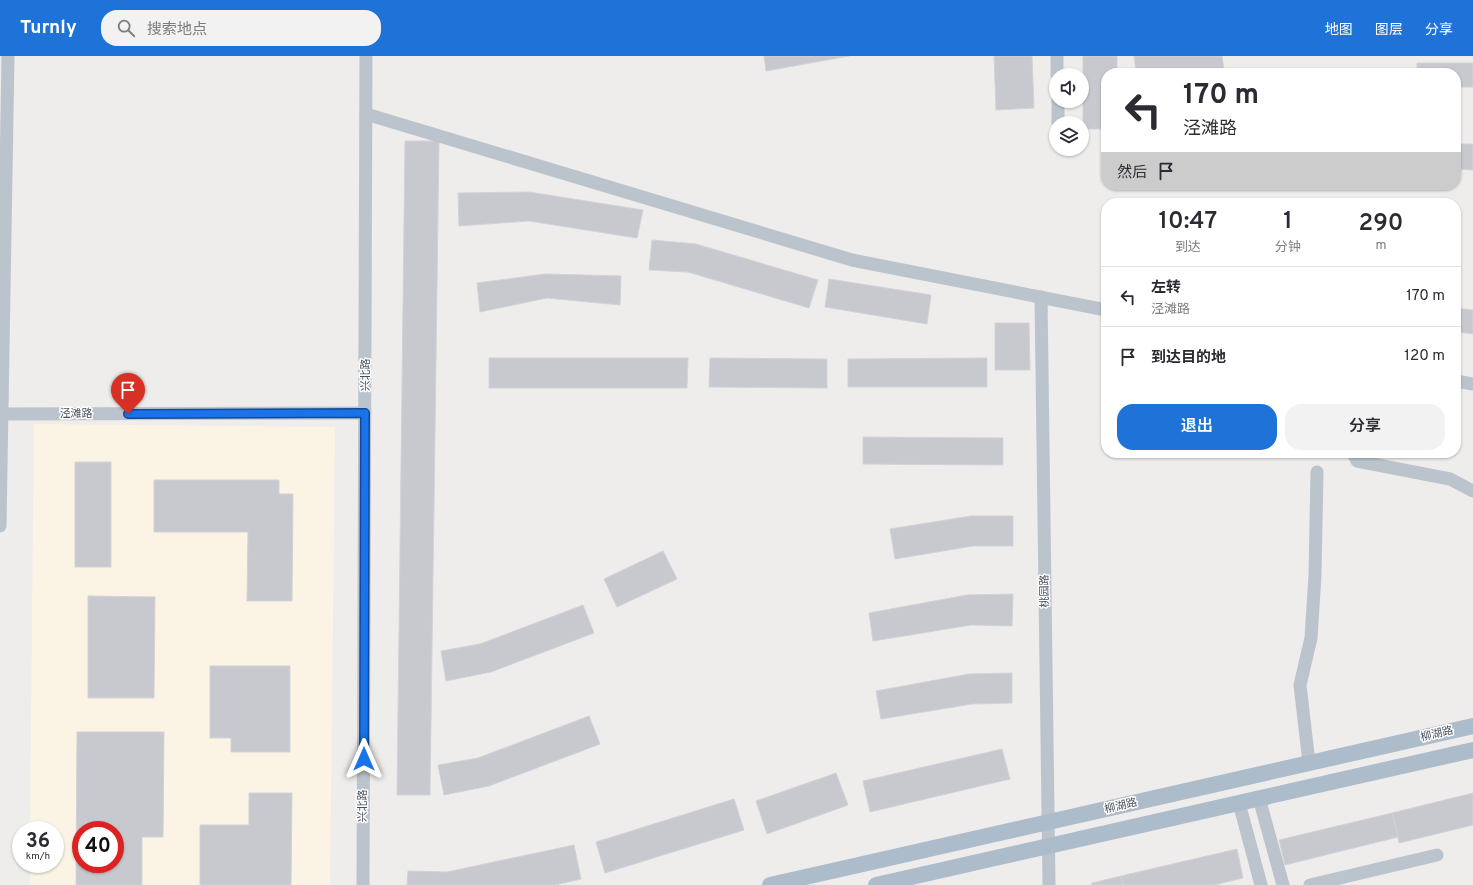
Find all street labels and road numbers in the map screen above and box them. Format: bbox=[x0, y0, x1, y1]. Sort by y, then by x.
street label: 兴北路 bbox=[359, 359, 373, 392]
street label: 泾滩路 bbox=[60, 407, 93, 421]
street label: 桃园路 bbox=[1038, 574, 1052, 608]
street label: 柳湖路 bbox=[1419, 723, 1455, 745]
street label: 兴北路 bbox=[356, 790, 370, 823]
street label: 柳湖路 bbox=[1103, 795, 1139, 817]

